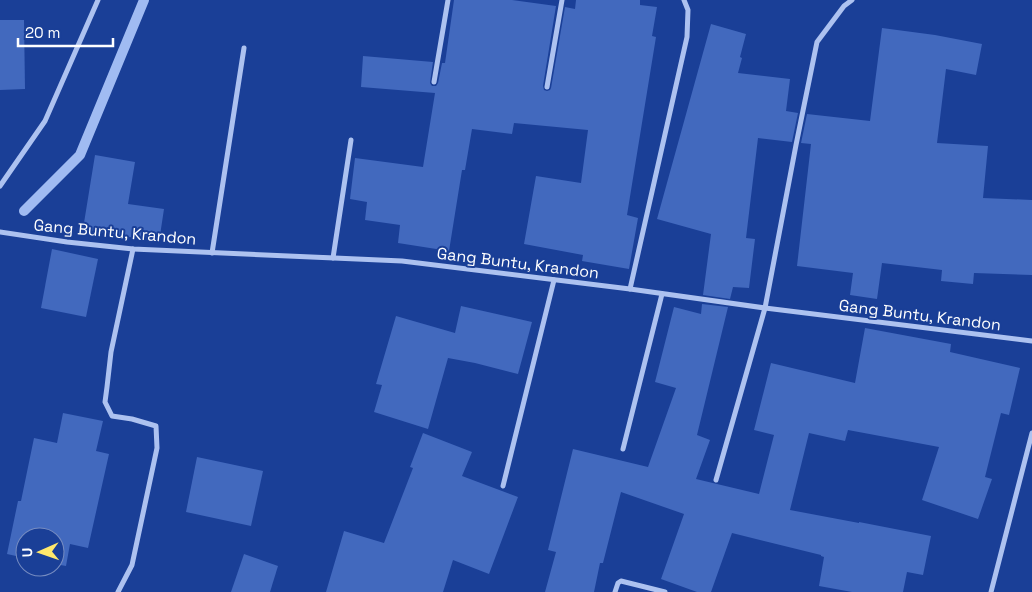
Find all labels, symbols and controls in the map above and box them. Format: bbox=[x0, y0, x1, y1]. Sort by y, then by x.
scale bar bbox=[18, 15, 112, 47]
text: 20 m bbox=[25, 23, 60, 42]
street label: Gang Buntu, Krandon bbox=[33, 214, 197, 250]
street label: Gang Buntu, Krandon bbox=[436, 243, 600, 283]
street label: Gang Buntu, Krandon bbox=[838, 295, 1002, 335]
north arrow bbox=[15, 527, 65, 577]
text: U bbox=[18, 547, 36, 557]

